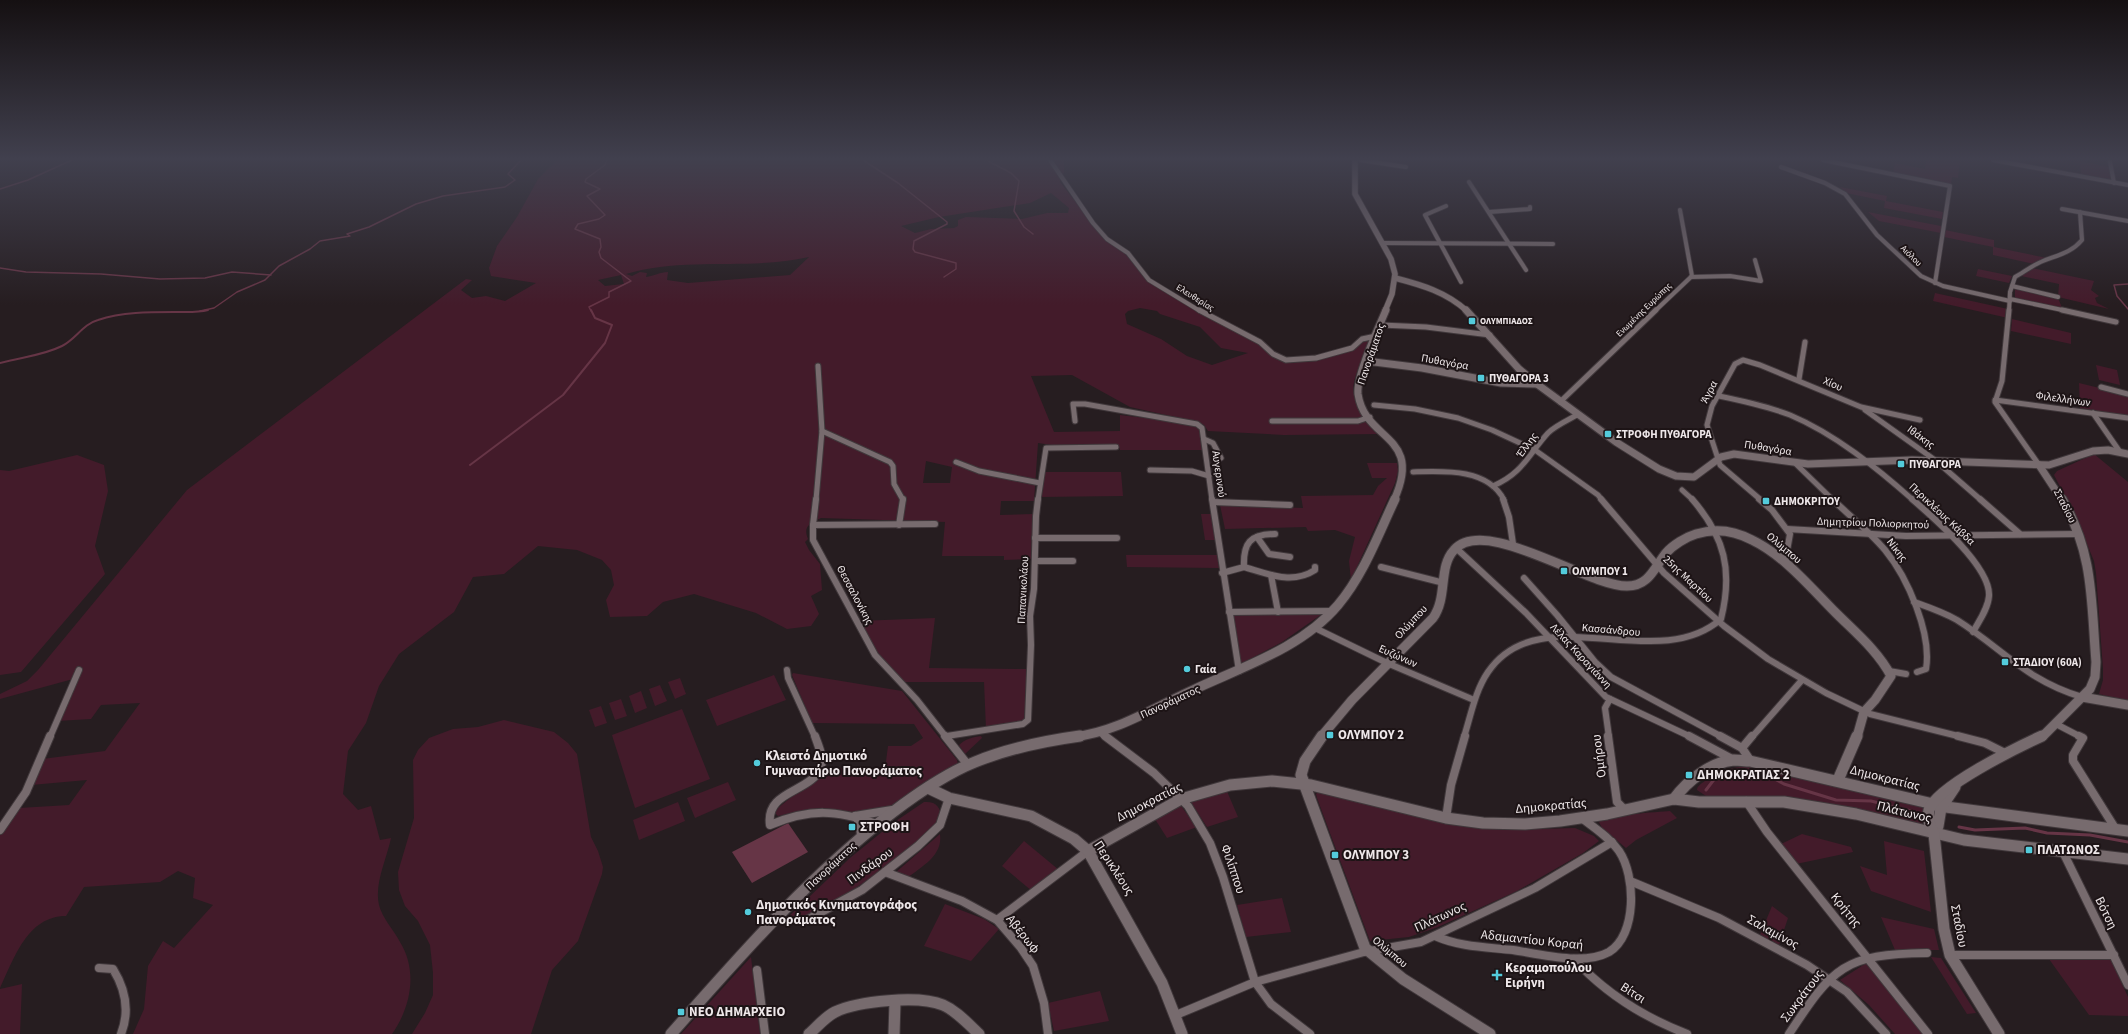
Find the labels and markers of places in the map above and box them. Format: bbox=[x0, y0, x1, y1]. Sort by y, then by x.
place label: ΟΛΥΜΠΙΑΔΟΣ bbox=[1480, 315, 1533, 328]
marker: ΟΛΥΜΠΙΑΔΟΣ bbox=[1467, 316, 1477, 326]
place label: ΠΥΘΑΓΟΡΑ 3 bbox=[1489, 371, 1549, 386]
marker: ΠΥΘΑΓΟΡΑ 3 bbox=[1476, 373, 1486, 383]
place label: ΣΤΡΟΦΗ ΠΥΘΑΓΟΡΑ bbox=[1616, 427, 1712, 442]
marker: ΣΤΡΟΦΗ ΠΥΘΑΓΟΡΑ bbox=[1603, 429, 1613, 439]
place label: ΠΥΘΑΓΟΡΑ bbox=[1909, 457, 1961, 472]
marker: ΠΥΘΑΓΟΡΑ bbox=[1896, 459, 1906, 469]
place label: ΔΗΜΟΚΡΙΤΟΥ bbox=[1774, 494, 1840, 509]
marker: ΔΗΜΟΚΡΙΤΟΥ bbox=[1761, 496, 1771, 506]
place label: ΟΛΥΜΠΟΥ 1 bbox=[1572, 564, 1628, 579]
marker: ΟΛΥΜΠΟΥ 1 bbox=[1559, 566, 1569, 576]
place label: ΣΤΑΔΙΟΥ (60A) bbox=[2013, 655, 2082, 670]
marker: ΣΤΑΔΙΟΥ (60A) bbox=[2000, 657, 2010, 667]
place label: Γαία bbox=[1195, 662, 1217, 677]
marker: Γαία bbox=[1182, 664, 1192, 674]
place label: ΟΛΥΜΠΟΥ 2 bbox=[1338, 726, 1404, 744]
marker: ΟΛΥΜΠΟΥ 2 bbox=[1325, 730, 1335, 740]
place label: Κλειστό Δημοτικό Γυμναστήριο Πανοράματος bbox=[765, 747, 922, 780]
marker: Κλειστό Δημοτικό Γυμναστήριο Πανοράματος bbox=[752, 758, 762, 768]
place label: ΔΗΜΟΚΡΑΤΙΑΣ 2 bbox=[1697, 766, 1790, 784]
marker: ΔΗΜΟΚΡΑΤΙΑΣ 2 bbox=[1684, 770, 1694, 780]
place label: ΣΤΡΟΦΗ bbox=[860, 818, 909, 836]
marker: ΣΤΡΟΦΗ bbox=[847, 822, 857, 832]
place label: ΠΛΑΤΩΝΟΣ bbox=[2037, 841, 2100, 859]
marker: ΠΛΑΤΩΝΟΣ bbox=[2024, 845, 2034, 855]
place label: ΟΛΥΜΠΟΥ 3 bbox=[1343, 846, 1409, 864]
marker: ΟΛΥΜΠΟΥ 3 bbox=[1330, 850, 1340, 860]
place label: Δημοτικός Κινηματογράφος Πανοράματος bbox=[756, 896, 917, 929]
marker: Δημοτικός Κινηματογράφος Πανοράματος bbox=[743, 907, 753, 917]
place label: Κεραμοπούλου Ειρήνη bbox=[1505, 959, 1592, 992]
marker: Κεραμοπούλου Ειρήνη bbox=[1492, 970, 1502, 980]
place label: ΝΕΟ ΔΗΜΑΡΧΕΙΟ bbox=[689, 1003, 785, 1021]
marker: ΝΕΟ ΔΗΜΑΡΧΕΙΟ bbox=[676, 1007, 686, 1017]

